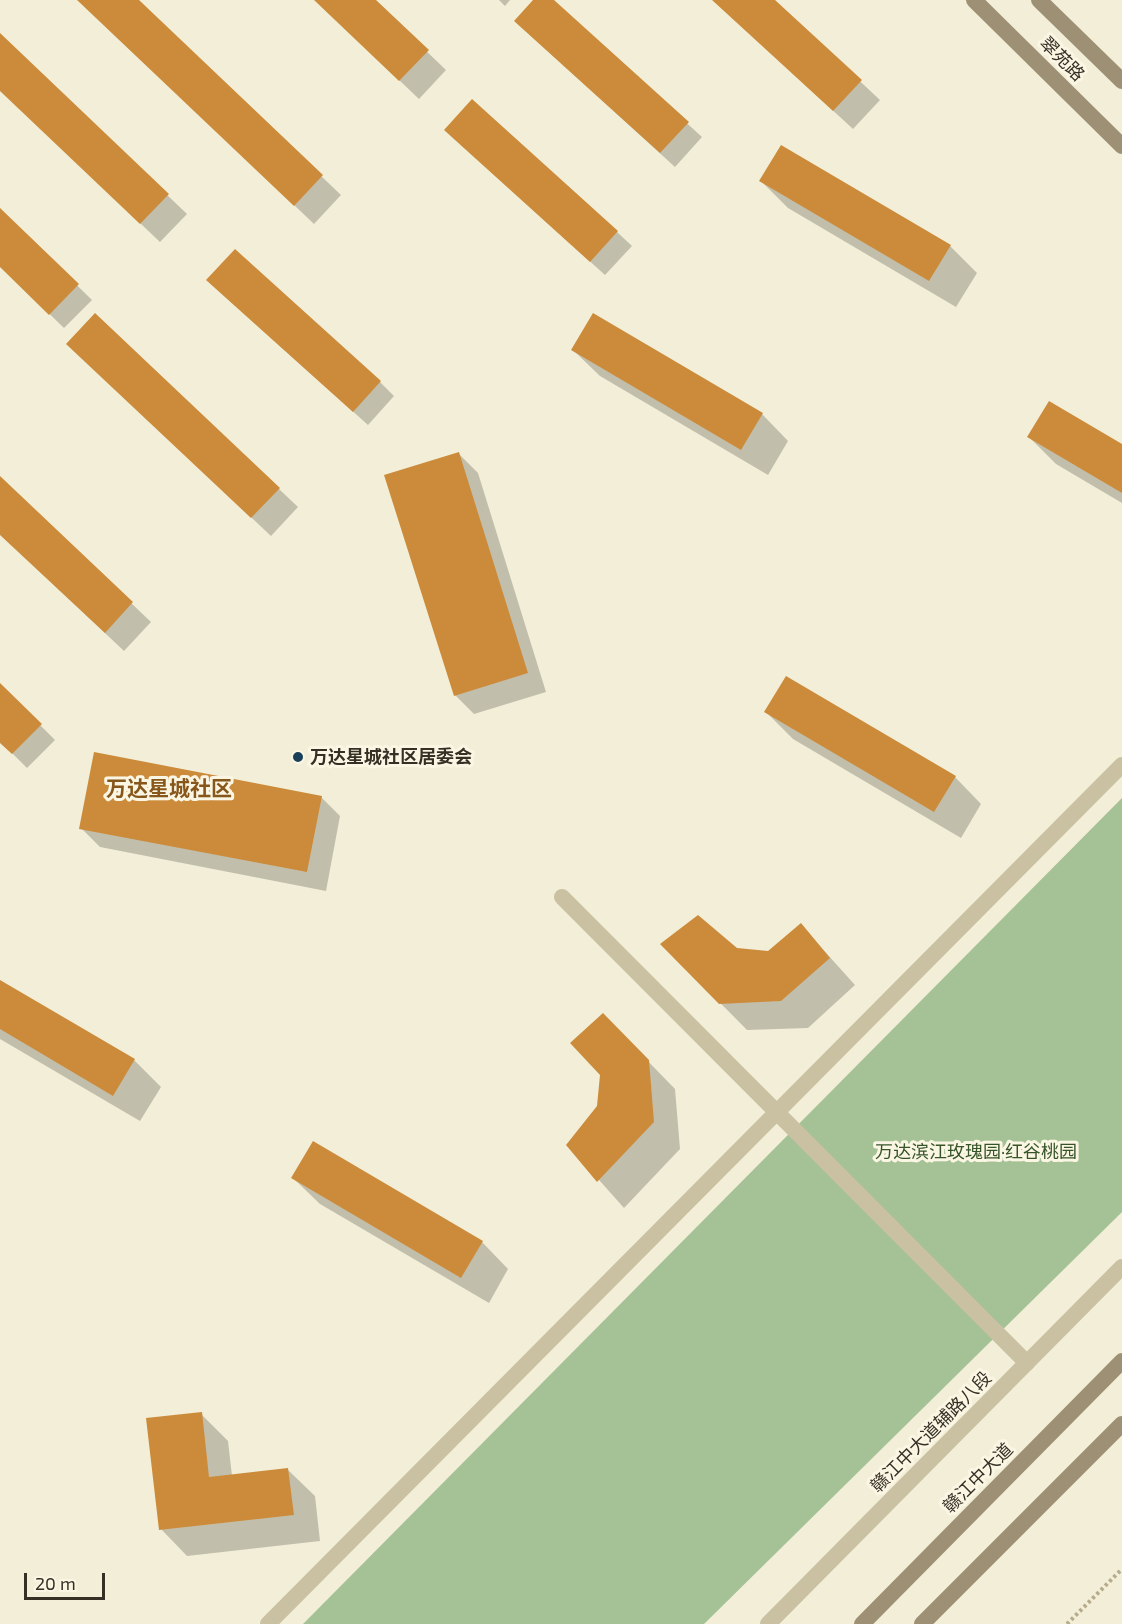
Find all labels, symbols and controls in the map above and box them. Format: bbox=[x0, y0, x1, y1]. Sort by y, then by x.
street label: 翠苑路 bbox=[1035, 32, 1089, 86]
place label: 万达星城社区居委会 bbox=[310, 746, 472, 768]
marker: 万达星城社区居委会 bbox=[291, 750, 305, 764]
district label: 万达星城社区 bbox=[106, 776, 232, 802]
park label: 万达滨江玫瑰园·红谷桃园 bbox=[875, 1141, 1077, 1163]
street label: 赣江中大道辅路八段 bbox=[866, 1367, 996, 1497]
street label: 赣江中大道 bbox=[939, 1439, 1017, 1517]
scale bar bbox=[27, 1561, 108, 1599]
text: 20 m bbox=[35, 1572, 76, 1594]

